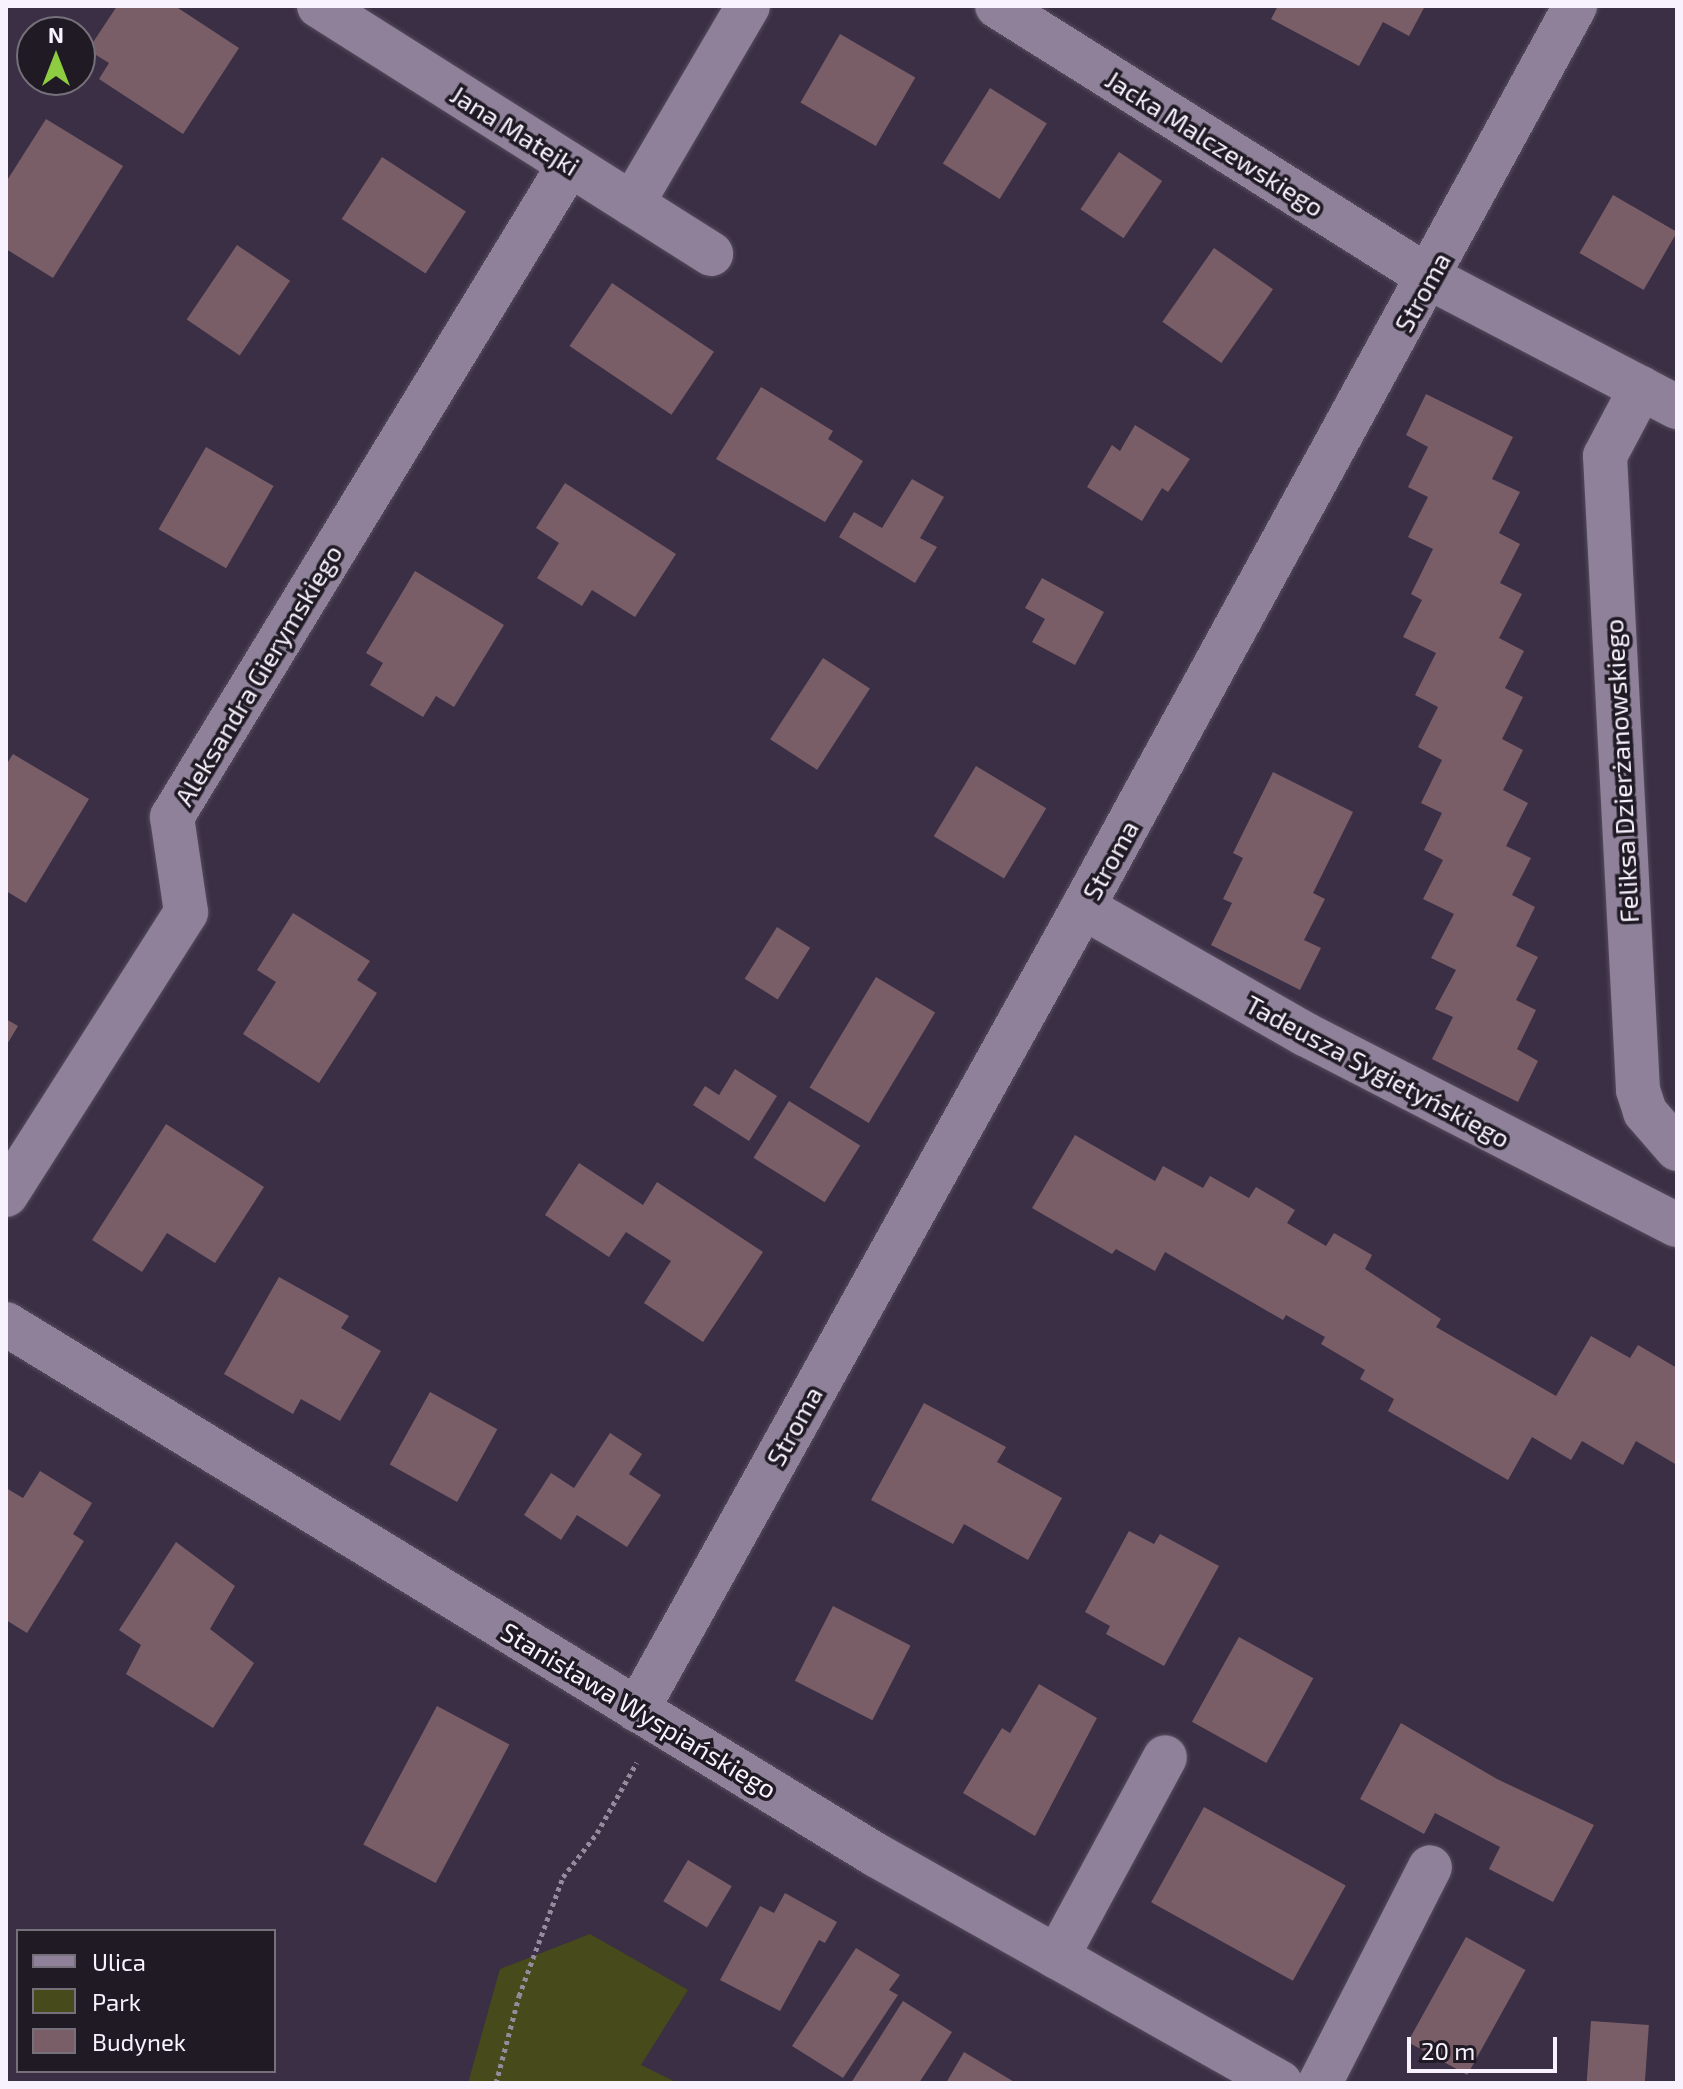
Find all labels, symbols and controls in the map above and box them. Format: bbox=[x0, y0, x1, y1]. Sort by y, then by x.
north arrow bbox=[16, 16, 96, 96]
text: N bbox=[48, 21, 64, 47]
street label: Jacka Malczewskiego bbox=[1100, 63, 1330, 223]
street label: Jana Matejki bbox=[445, 78, 585, 182]
street label: Stroma bbox=[1387, 247, 1457, 337]
street label: Aleksandra Gierymskiego bbox=[168, 539, 348, 811]
street label: Feliksa Dzierżanowskiego bbox=[1597, 618, 1645, 924]
street label: Stroma bbox=[1075, 815, 1145, 905]
street label: Tadeusza Sygietyńskiego bbox=[1241, 988, 1515, 1154]
street label: Stroma bbox=[759, 1381, 829, 1471]
street label: Stanisława Wyspiańskiego bbox=[495, 1615, 783, 1805]
legend bbox=[16, 1929, 276, 2073]
text: Ulica bbox=[92, 1947, 146, 1976]
text: Park bbox=[92, 1987, 141, 2016]
scale bar bbox=[1411, 2021, 1561, 2071]
text: Budynek bbox=[92, 2027, 186, 2056]
text: 20 m bbox=[1421, 2036, 1475, 2065]

